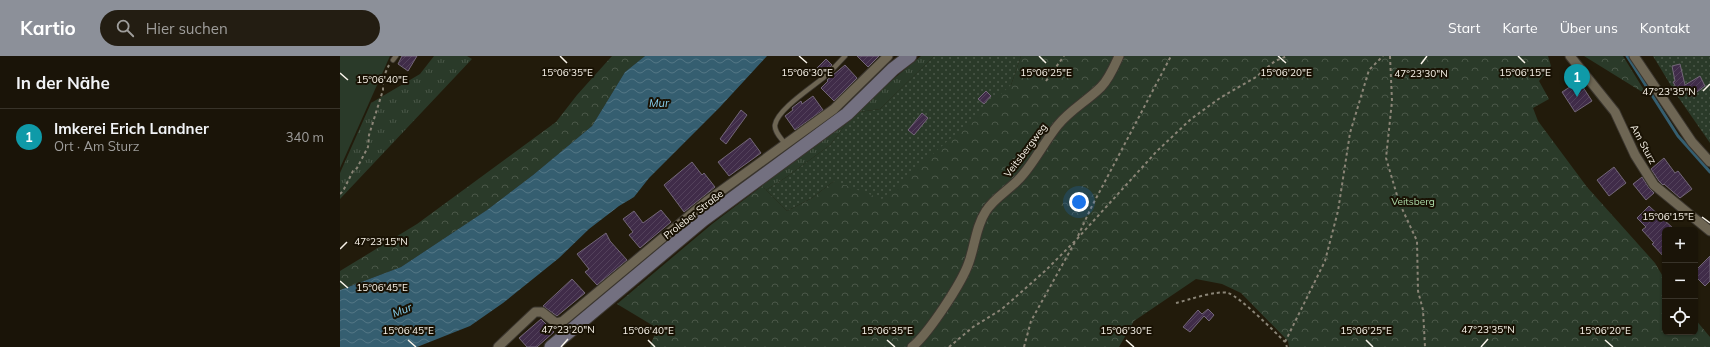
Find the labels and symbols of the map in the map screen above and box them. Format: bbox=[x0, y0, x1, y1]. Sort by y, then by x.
pin: 1 bbox=[1564, 64, 1590, 97]
text: 15°06'35"E bbox=[541, 66, 593, 79]
text: 15°06'30"E bbox=[781, 66, 833, 79]
text: 15°06'25"E bbox=[1020, 66, 1072, 79]
text: 15°06'20"E bbox=[1260, 66, 1312, 79]
text: 15°06'15"E bbox=[1499, 66, 1551, 79]
text: 47°23'30"N bbox=[1394, 67, 1448, 80]
text: 15°06'40"E bbox=[356, 73, 408, 86]
text: 47°23'35"N bbox=[1642, 85, 1696, 98]
water label: Mur bbox=[649, 96, 670, 110]
street label: Veitsbergweg bbox=[1001, 121, 1050, 180]
street label: Am Sturz bbox=[1628, 122, 1659, 166]
street label: Proleber Straße bbox=[661, 187, 726, 242]
your location bbox=[1069, 192, 1089, 212]
park label: Veitsberg bbox=[1391, 195, 1435, 208]
text: 15°06'15"E bbox=[1642, 210, 1694, 223]
text: 47°23'15"N bbox=[354, 235, 408, 248]
text: 15°06'45"E bbox=[356, 281, 408, 294]
water label: Mur bbox=[390, 299, 415, 320]
text: 47°23'20"N bbox=[541, 323, 595, 336]
text: 47°23'35"N bbox=[1461, 323, 1515, 336]
text: 15°06'45"E bbox=[382, 324, 434, 337]
text: 15°06'40"E bbox=[622, 324, 674, 337]
text: 15°06'35"E bbox=[861, 324, 913, 337]
text: 15°06'30"E bbox=[1100, 324, 1152, 337]
text: 15°06'25"E bbox=[1340, 324, 1392, 337]
text: 15°06'20"E bbox=[1579, 324, 1631, 337]

